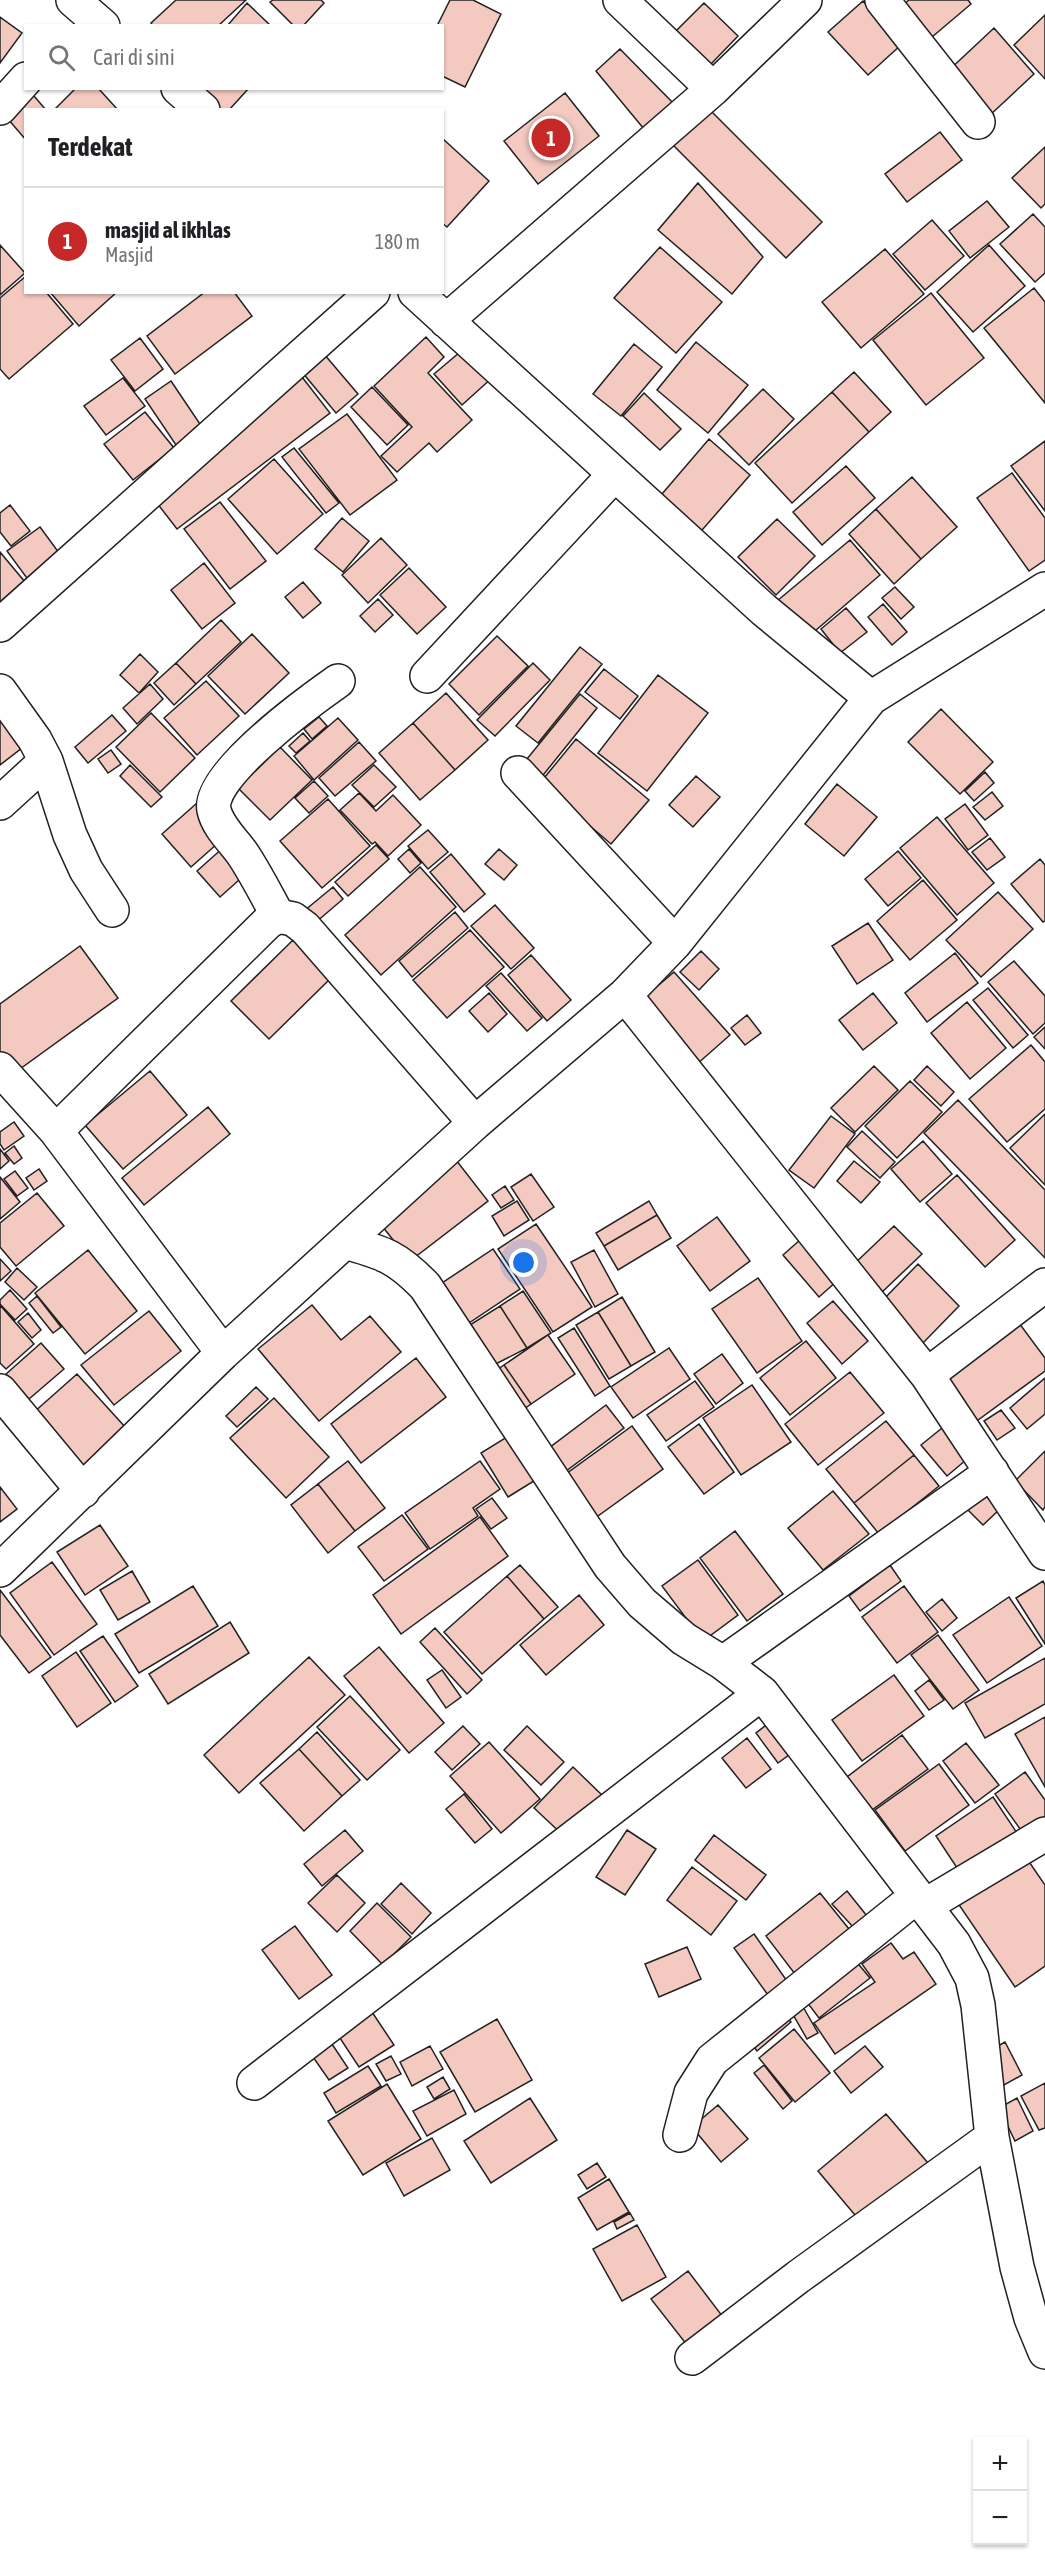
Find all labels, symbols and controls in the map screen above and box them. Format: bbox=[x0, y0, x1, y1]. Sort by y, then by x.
search box bbox=[24, 24, 444, 90]
icon: search bbox=[45, 41, 78, 74]
text: Cari di sini bbox=[93, 44, 175, 70]
pin: 1 bbox=[532, 116, 570, 160]
text: Terdekat bbox=[48, 132, 132, 162]
text: masjid al ikhlas bbox=[105, 217, 231, 243]
text: 1 bbox=[63, 230, 72, 253]
text: 180 m bbox=[375, 230, 420, 253]
text: Masjid bbox=[105, 243, 153, 266]
your location bbox=[509, 1248, 538, 1277]
map controls bbox=[973, 2437, 1027, 2545]
button: + bbox=[973, 2437, 1027, 2491]
button: − bbox=[973, 2491, 1027, 2545]

